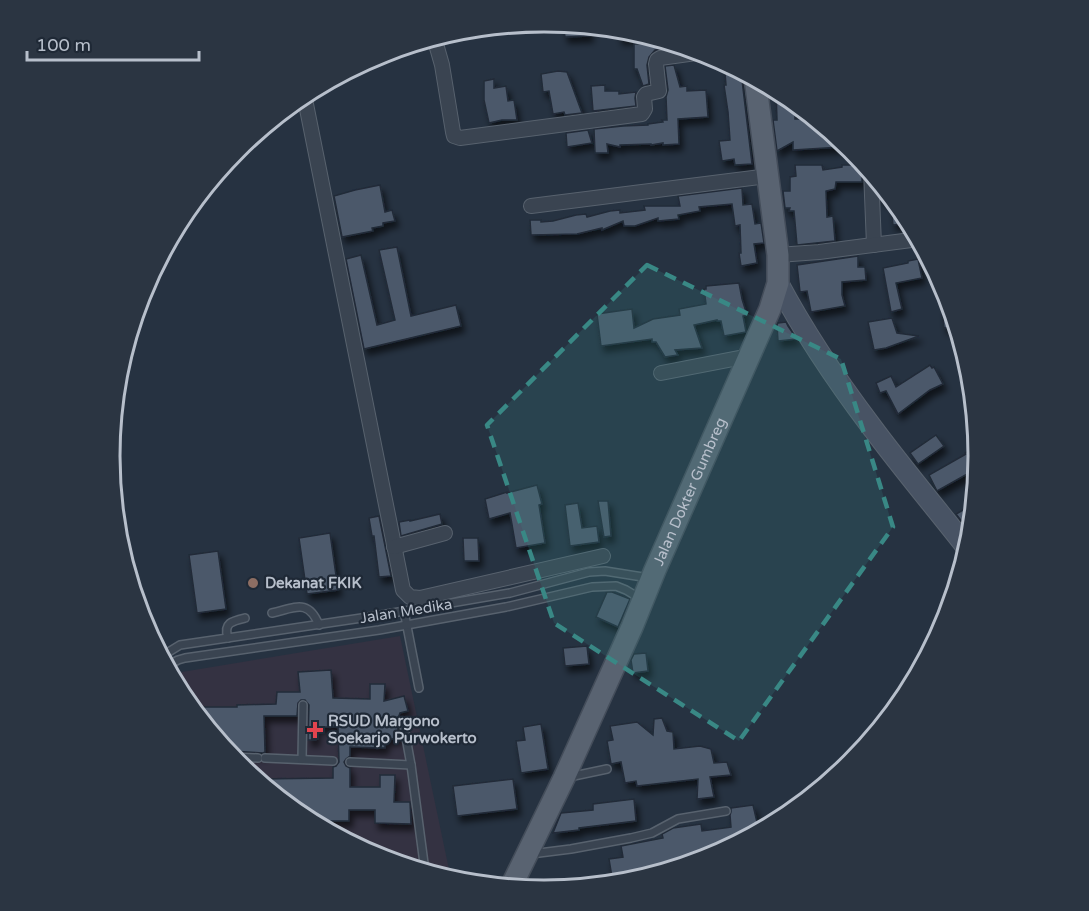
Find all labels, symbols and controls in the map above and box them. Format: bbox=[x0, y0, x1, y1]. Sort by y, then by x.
scale bar bbox=[27, 24, 200, 62]
text: 100 m bbox=[36, 34, 91, 56]
street label: Jalan Dokter Gumbreg bbox=[649, 415, 730, 568]
place label: Dekanat FKIK bbox=[265, 574, 361, 592]
marker: Dekanat FKIK bbox=[246, 576, 260, 590]
street label: Jalan Medika bbox=[359, 595, 453, 627]
place label: RSUD Margono Soekarjo Purwokerto bbox=[328, 712, 477, 748]
marker: RSUD Margono Soekarjo Purwokerto bbox=[306, 721, 324, 739]

